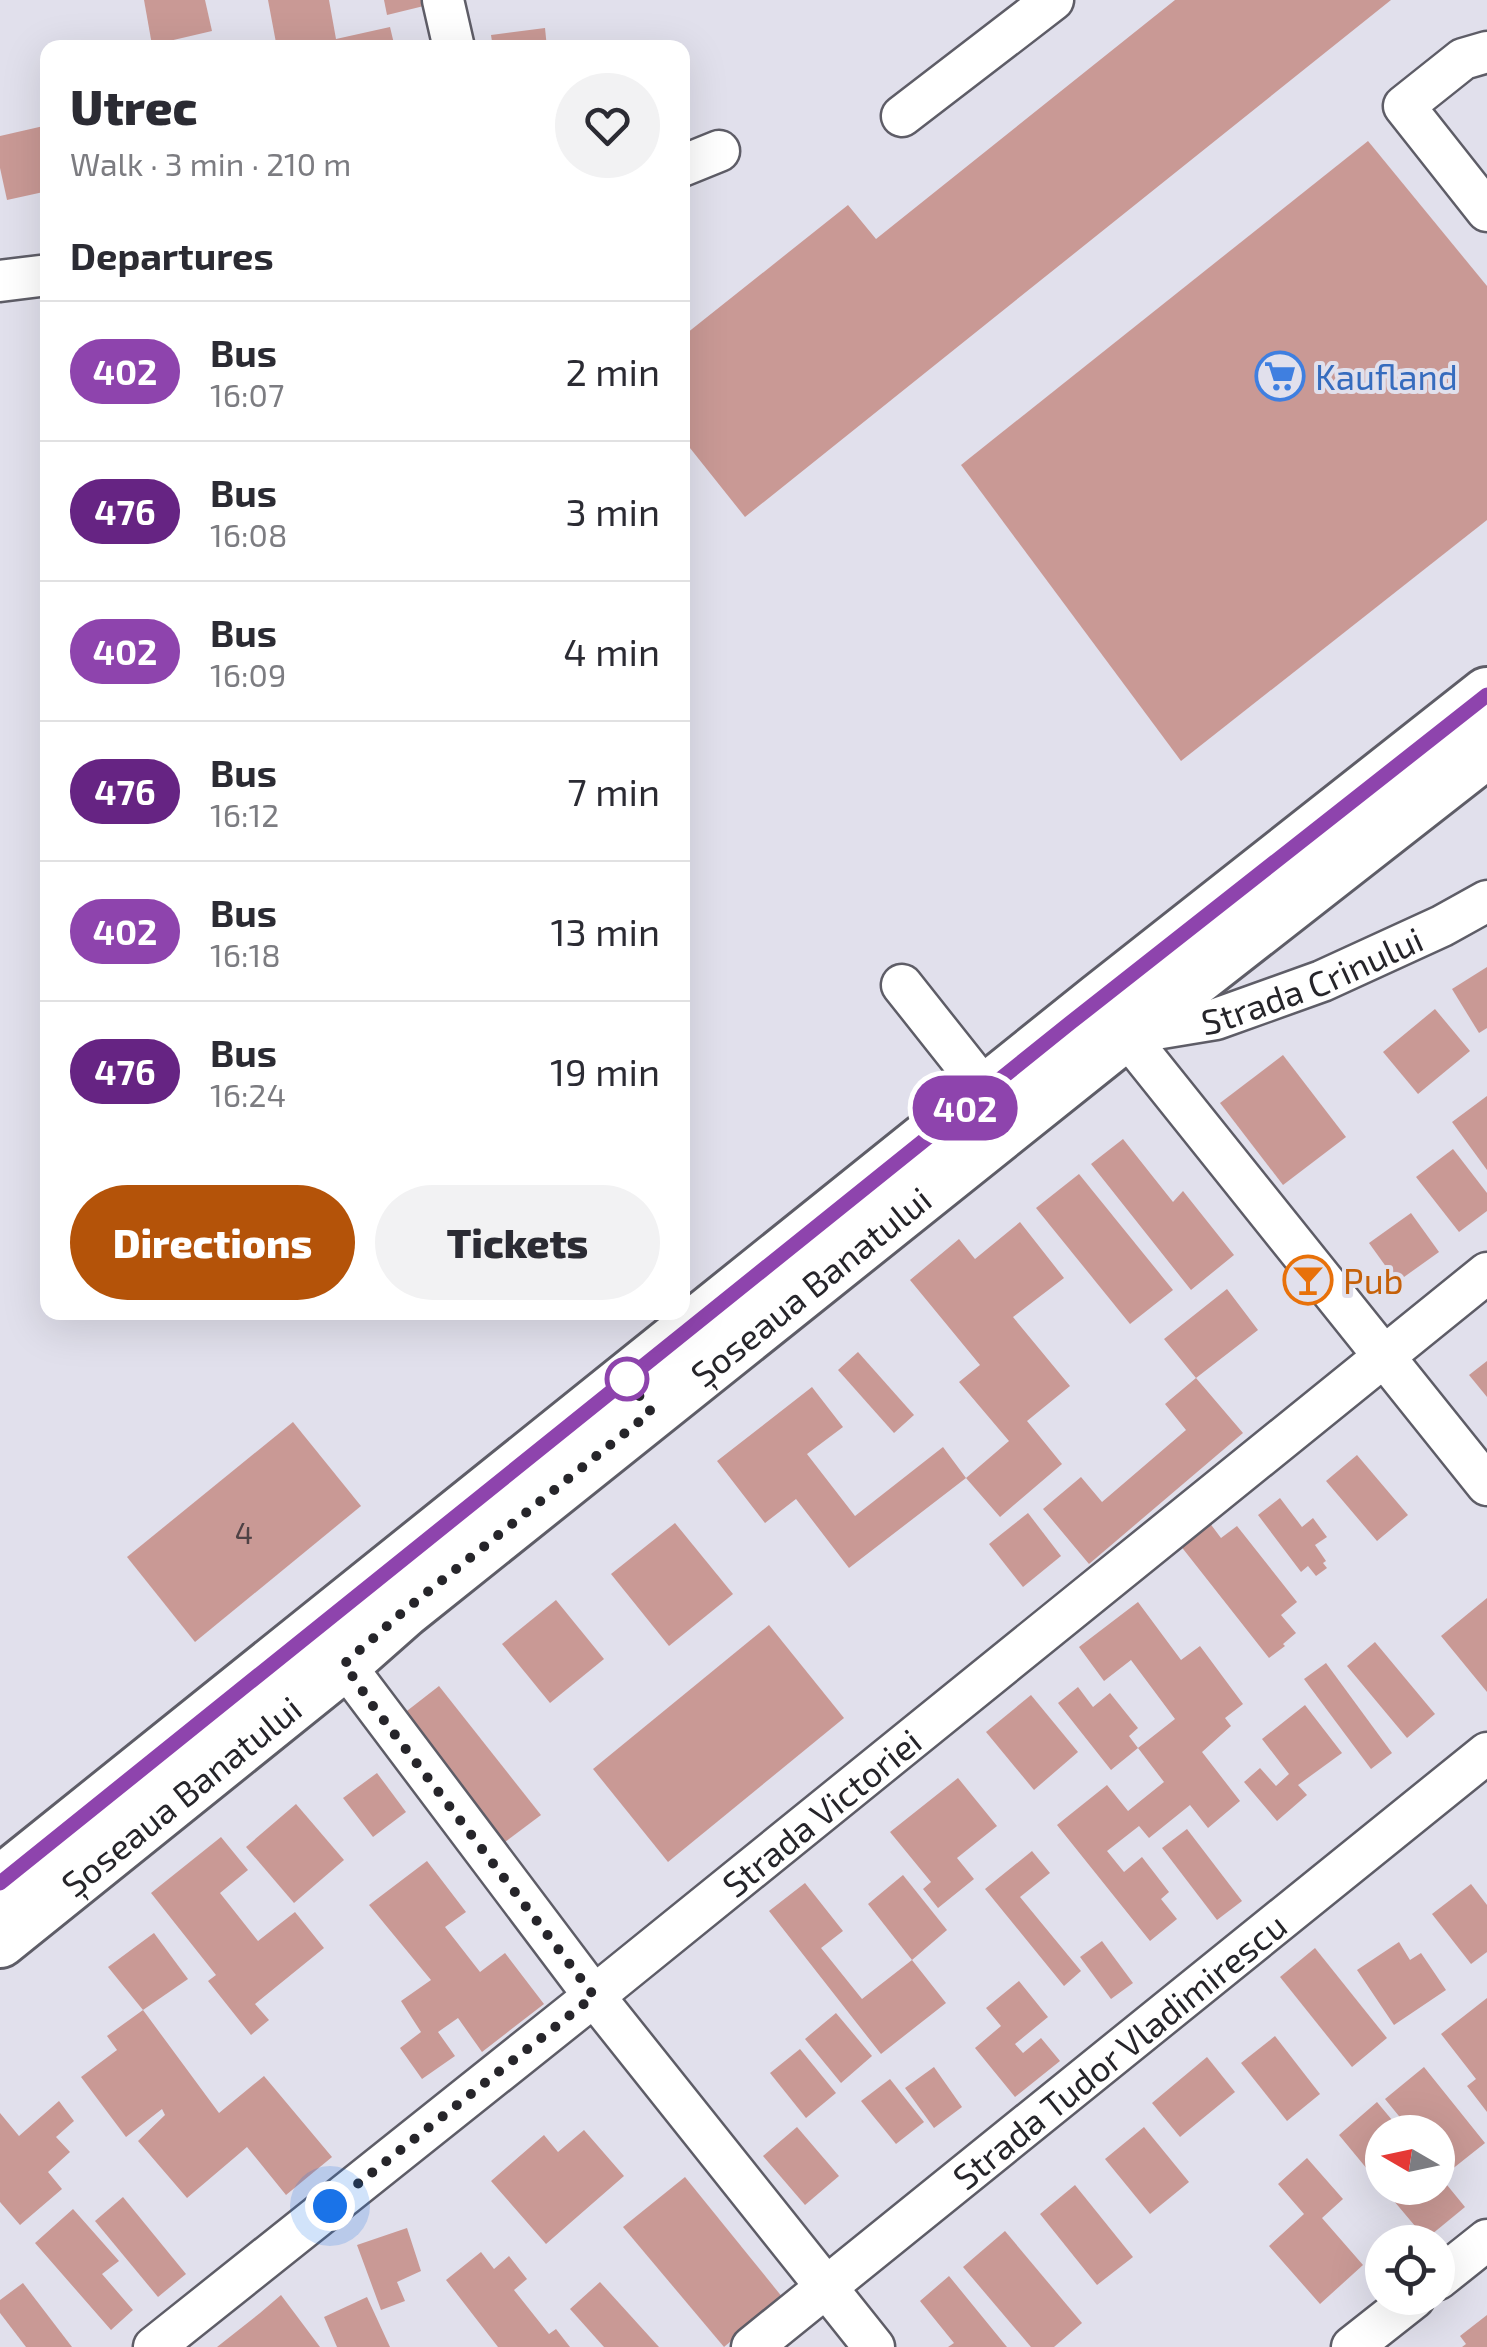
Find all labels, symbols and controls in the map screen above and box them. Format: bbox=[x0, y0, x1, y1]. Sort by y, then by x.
button: heart bbox=[555, 73, 660, 178]
text: Utrec bbox=[70, 77, 197, 135]
text: Walk · 3 min · 210 m bbox=[70, 144, 351, 182]
text: Departures bbox=[70, 232, 274, 278]
text: Bus bbox=[210, 329, 277, 375]
text: 2 min bbox=[565, 348, 660, 394]
text: 402 bbox=[93, 350, 157, 392]
supermarket icon: Kaufland bbox=[1254, 350, 1306, 402]
place label: Kaufland bbox=[1315, 355, 1458, 397]
text: 16:07 bbox=[210, 375, 284, 413]
text: Bus bbox=[210, 469, 277, 515]
text: 3 min bbox=[566, 488, 660, 534]
text: 476 bbox=[94, 490, 156, 532]
text: 16:08 bbox=[210, 515, 287, 553]
text: Bus bbox=[210, 609, 277, 655]
text: 4 min bbox=[563, 628, 660, 674]
text: 402 bbox=[93, 630, 157, 672]
text: 16:09 bbox=[210, 655, 286, 693]
text: Bus bbox=[210, 749, 277, 795]
text: 7 min bbox=[567, 768, 660, 814]
text: 476 bbox=[94, 770, 156, 812]
text: 16:12 bbox=[210, 795, 279, 833]
text: Bus bbox=[210, 889, 277, 935]
text: 13 min bbox=[550, 908, 660, 954]
text: 402 bbox=[93, 910, 157, 952]
street label: Strada Crinului bbox=[1198, 917, 1429, 1042]
text: 16:18 bbox=[210, 935, 281, 973]
text: Bus bbox=[210, 1029, 277, 1075]
text: 19 min bbox=[550, 1048, 660, 1094]
text: 476 bbox=[94, 1050, 156, 1092]
text: 16:24 bbox=[210, 1075, 286, 1113]
line badge: 402 bbox=[908, 1076, 1022, 1140]
text: 402 bbox=[933, 1087, 997, 1129]
street label: Șoseaua Banatului bbox=[682, 1177, 939, 1397]
button: Directions bbox=[70, 1185, 355, 1300]
button: Tickets bbox=[375, 1185, 660, 1300]
bar icon: Pub bbox=[1282, 1254, 1334, 1306]
place label: Pub bbox=[1343, 1259, 1404, 1301]
unlabelled marker bbox=[606, 1358, 648, 1400]
house number: 4 bbox=[235, 1514, 253, 1550]
street label: Șoseaua Banatului bbox=[53, 1687, 309, 1907]
street label: Strada Victoriei bbox=[713, 1719, 929, 1905]
street label: Strada Tudor Vladimirescu bbox=[944, 1903, 1294, 2197]
north arrow bbox=[1365, 2115, 1455, 2205]
map controls bbox=[1365, 2115, 1455, 2315]
your location bbox=[305, 2181, 355, 2231]
button: locate bbox=[1365, 2225, 1455, 2315]

